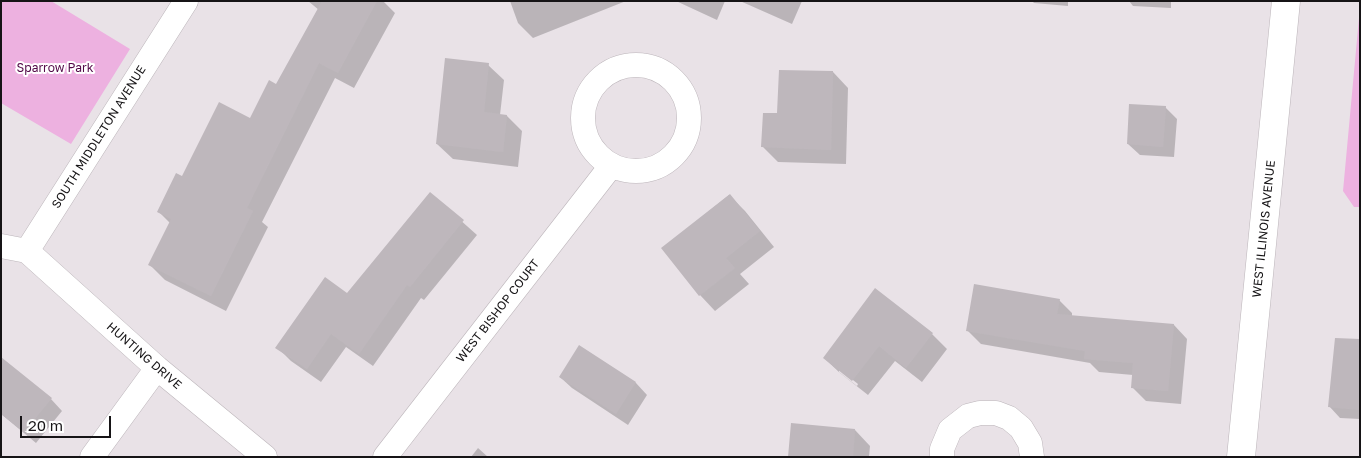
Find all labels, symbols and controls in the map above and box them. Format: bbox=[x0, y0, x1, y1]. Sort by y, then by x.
park label: Sparrow Park bbox=[17, 61, 93, 75]
street label: SOUTH MIDDLETON AVENUE bbox=[49, 63, 149, 211]
street label: WEST ILLINOIS AVENUE bbox=[1250, 160, 1278, 298]
street label: WEST BISHOP COURT bbox=[453, 257, 543, 365]
street label: HUNTING DRIVE bbox=[104, 320, 184, 392]
scale bar bbox=[22, 406, 114, 438]
text: 20 m bbox=[28, 416, 63, 434]

